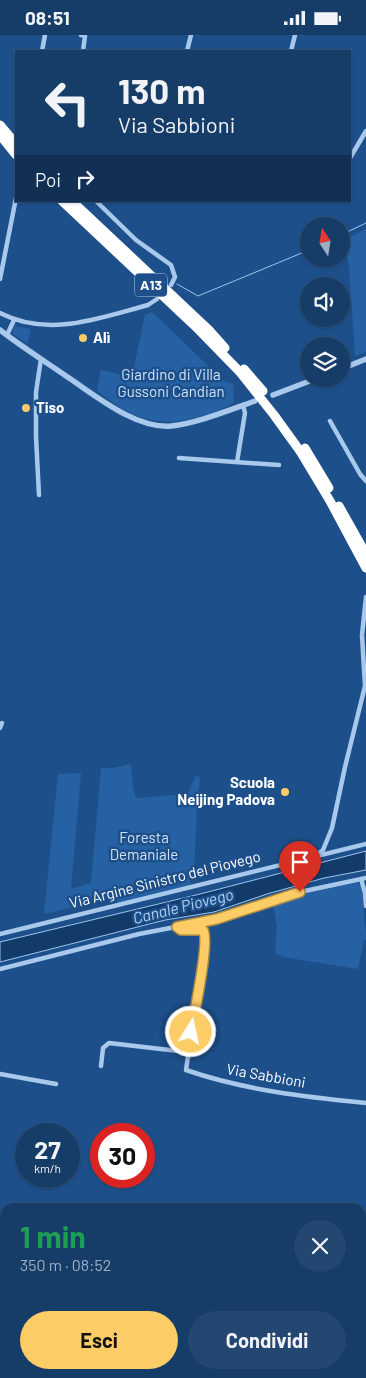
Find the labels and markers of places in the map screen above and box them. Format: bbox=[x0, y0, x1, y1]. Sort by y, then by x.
place label: Alì bbox=[93, 328, 110, 346]
marker: Alì bbox=[77, 332, 89, 344]
place label: Tiso bbox=[36, 398, 64, 416]
marker: Tiso bbox=[20, 402, 32, 414]
place label: Scuola Neijing Padova bbox=[177, 773, 275, 808]
marker: Scuola Neijing Padova bbox=[279, 786, 291, 798]
pin bbox=[279, 841, 321, 892]

